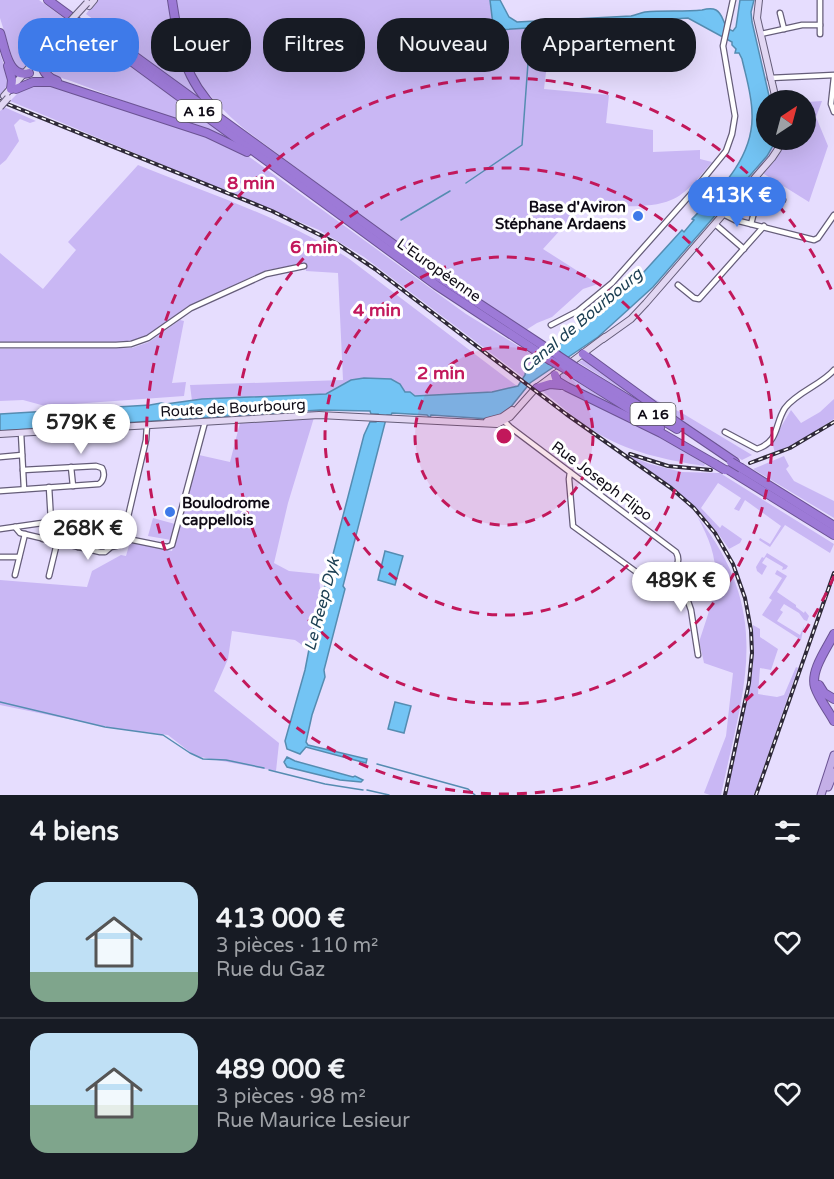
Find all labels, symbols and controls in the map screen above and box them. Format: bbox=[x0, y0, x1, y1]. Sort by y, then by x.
chip: Acheter bbox=[18, 18, 139, 72]
chip: Louer bbox=[151, 18, 251, 72]
chip: Filtres bbox=[263, 18, 365, 72]
chip: Nouveau bbox=[377, 18, 509, 72]
chip: Appartement bbox=[521, 18, 696, 72]
north arrow bbox=[756, 90, 816, 150]
map controls bbox=[756, 90, 816, 150]
road number: A 16 bbox=[176, 100, 222, 122]
text: 8 min bbox=[227, 172, 275, 194]
pin: 413K € bbox=[688, 177, 786, 228]
text: 413K € bbox=[702, 184, 772, 208]
place label: Base d'Aviron Stéphane Ardaens bbox=[495, 198, 626, 234]
marker: Base d'Aviron Stéphane Ardaens bbox=[631, 209, 645, 223]
street label: L'Européenne bbox=[394, 234, 484, 306]
text: 6 min bbox=[290, 236, 338, 258]
water label: Canal de Bourbourg bbox=[517, 264, 647, 377]
text: 4 min bbox=[353, 299, 401, 321]
text: 2 min bbox=[417, 362, 465, 384]
street label: Route de Bourbourg bbox=[160, 395, 306, 421]
road number: A 16 bbox=[630, 403, 676, 425]
pin: 579K € bbox=[32, 404, 130, 455]
text: 579K € bbox=[46, 411, 116, 435]
centre of rings bbox=[494, 426, 514, 446]
street label: Rue Joseph Flipo bbox=[548, 437, 656, 525]
place label: Boulodrome cappellois bbox=[182, 494, 270, 530]
marker: Boulodrome cappellois bbox=[163, 505, 177, 519]
pin: 268K € bbox=[39, 510, 137, 561]
text: 268K € bbox=[53, 517, 123, 541]
water label: Le Reep Dyk bbox=[300, 554, 344, 653]
pin: 489K € bbox=[632, 562, 730, 613]
text: 489K € bbox=[646, 569, 716, 593]
icon: filters bbox=[771, 815, 804, 848]
text: 4 biens bbox=[30, 816, 119, 847]
text: 413 000 € bbox=[216, 903, 345, 934]
icon: home bbox=[78, 906, 150, 978]
icon: heart bbox=[771, 926, 804, 959]
text: 3 pièces · 110 m² bbox=[216, 934, 378, 958]
text: Rue du Gaz bbox=[216, 958, 325, 982]
text: 489 000 € bbox=[216, 1054, 345, 1085]
icon: home bbox=[78, 1057, 150, 1129]
icon: heart bbox=[771, 1077, 804, 1110]
text: 3 pièces · 98 m² bbox=[216, 1085, 366, 1109]
text: Rue Maurice Lesieur bbox=[216, 1109, 410, 1133]

